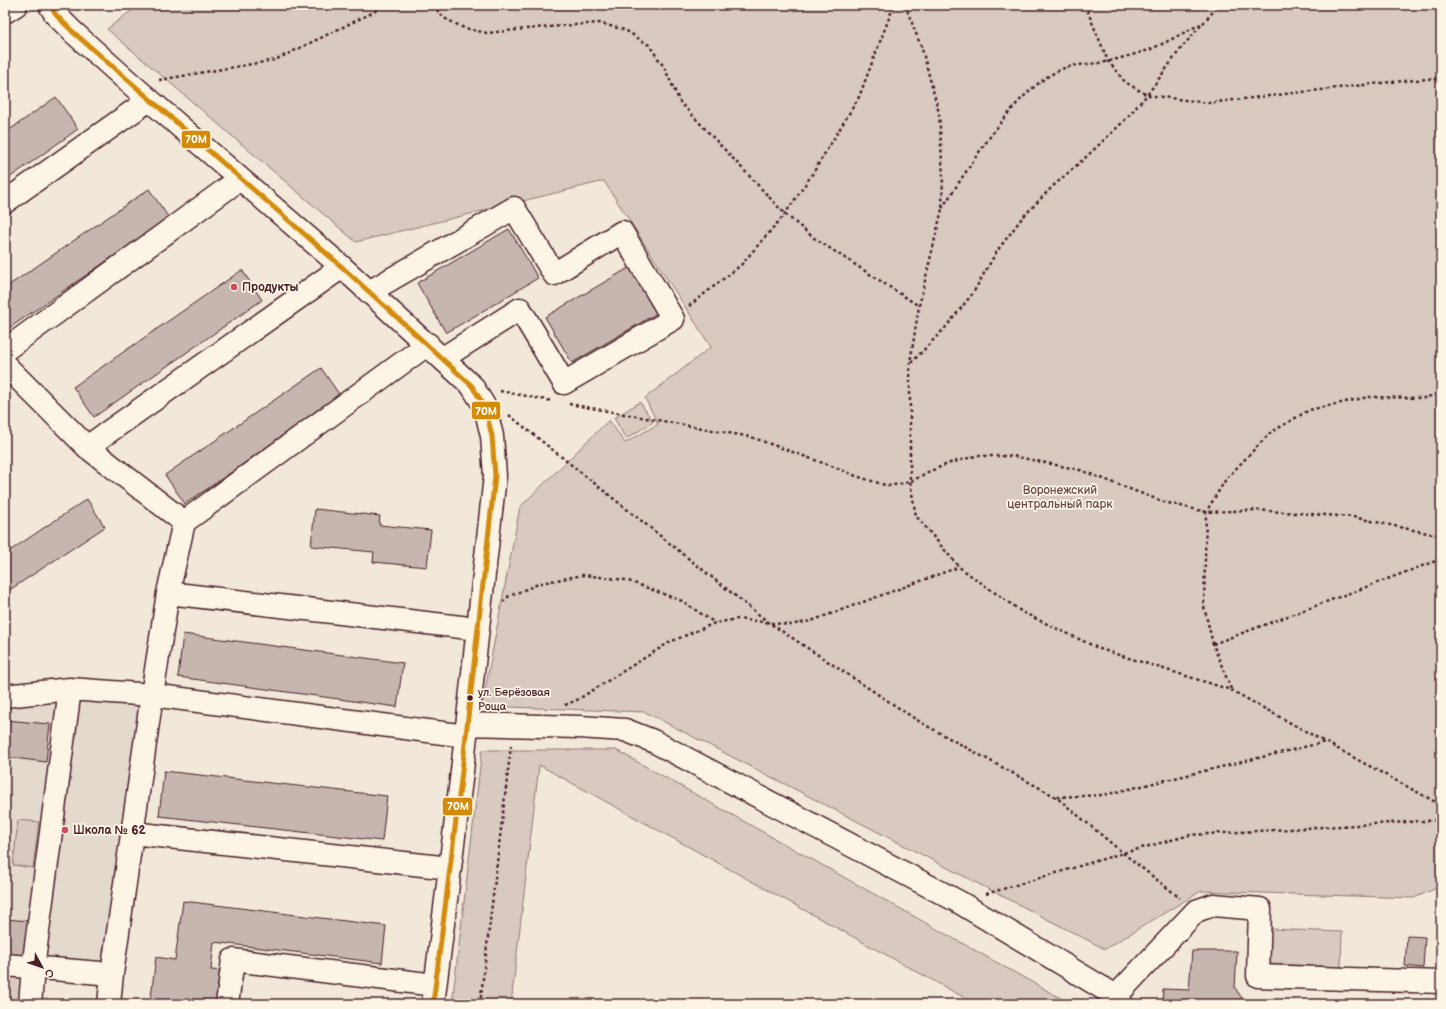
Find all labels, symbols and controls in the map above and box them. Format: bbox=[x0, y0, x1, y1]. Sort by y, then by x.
line badge: 70М bbox=[181, 130, 211, 149]
text: 70М bbox=[185, 133, 207, 146]
place label: Продукты bbox=[242, 280, 299, 295]
marker: Продукты bbox=[229, 282, 239, 292]
line badge: 70М bbox=[471, 401, 501, 420]
text: 70М bbox=[475, 405, 497, 418]
park label: Воронежский центральный парк bbox=[1007, 483, 1113, 512]
place label: ул. Берёзовая Роща bbox=[478, 686, 550, 713]
marker: ул. Берёзовая Роща bbox=[465, 693, 475, 703]
line badge: 70М bbox=[442, 797, 473, 816]
text: 70М bbox=[447, 800, 469, 813]
place label: Школа № 62 bbox=[73, 823, 146, 838]
marker: Школа № 62 bbox=[60, 825, 70, 835]
north arrow bbox=[22, 947, 62, 987]
text: С bbox=[42, 966, 57, 980]

